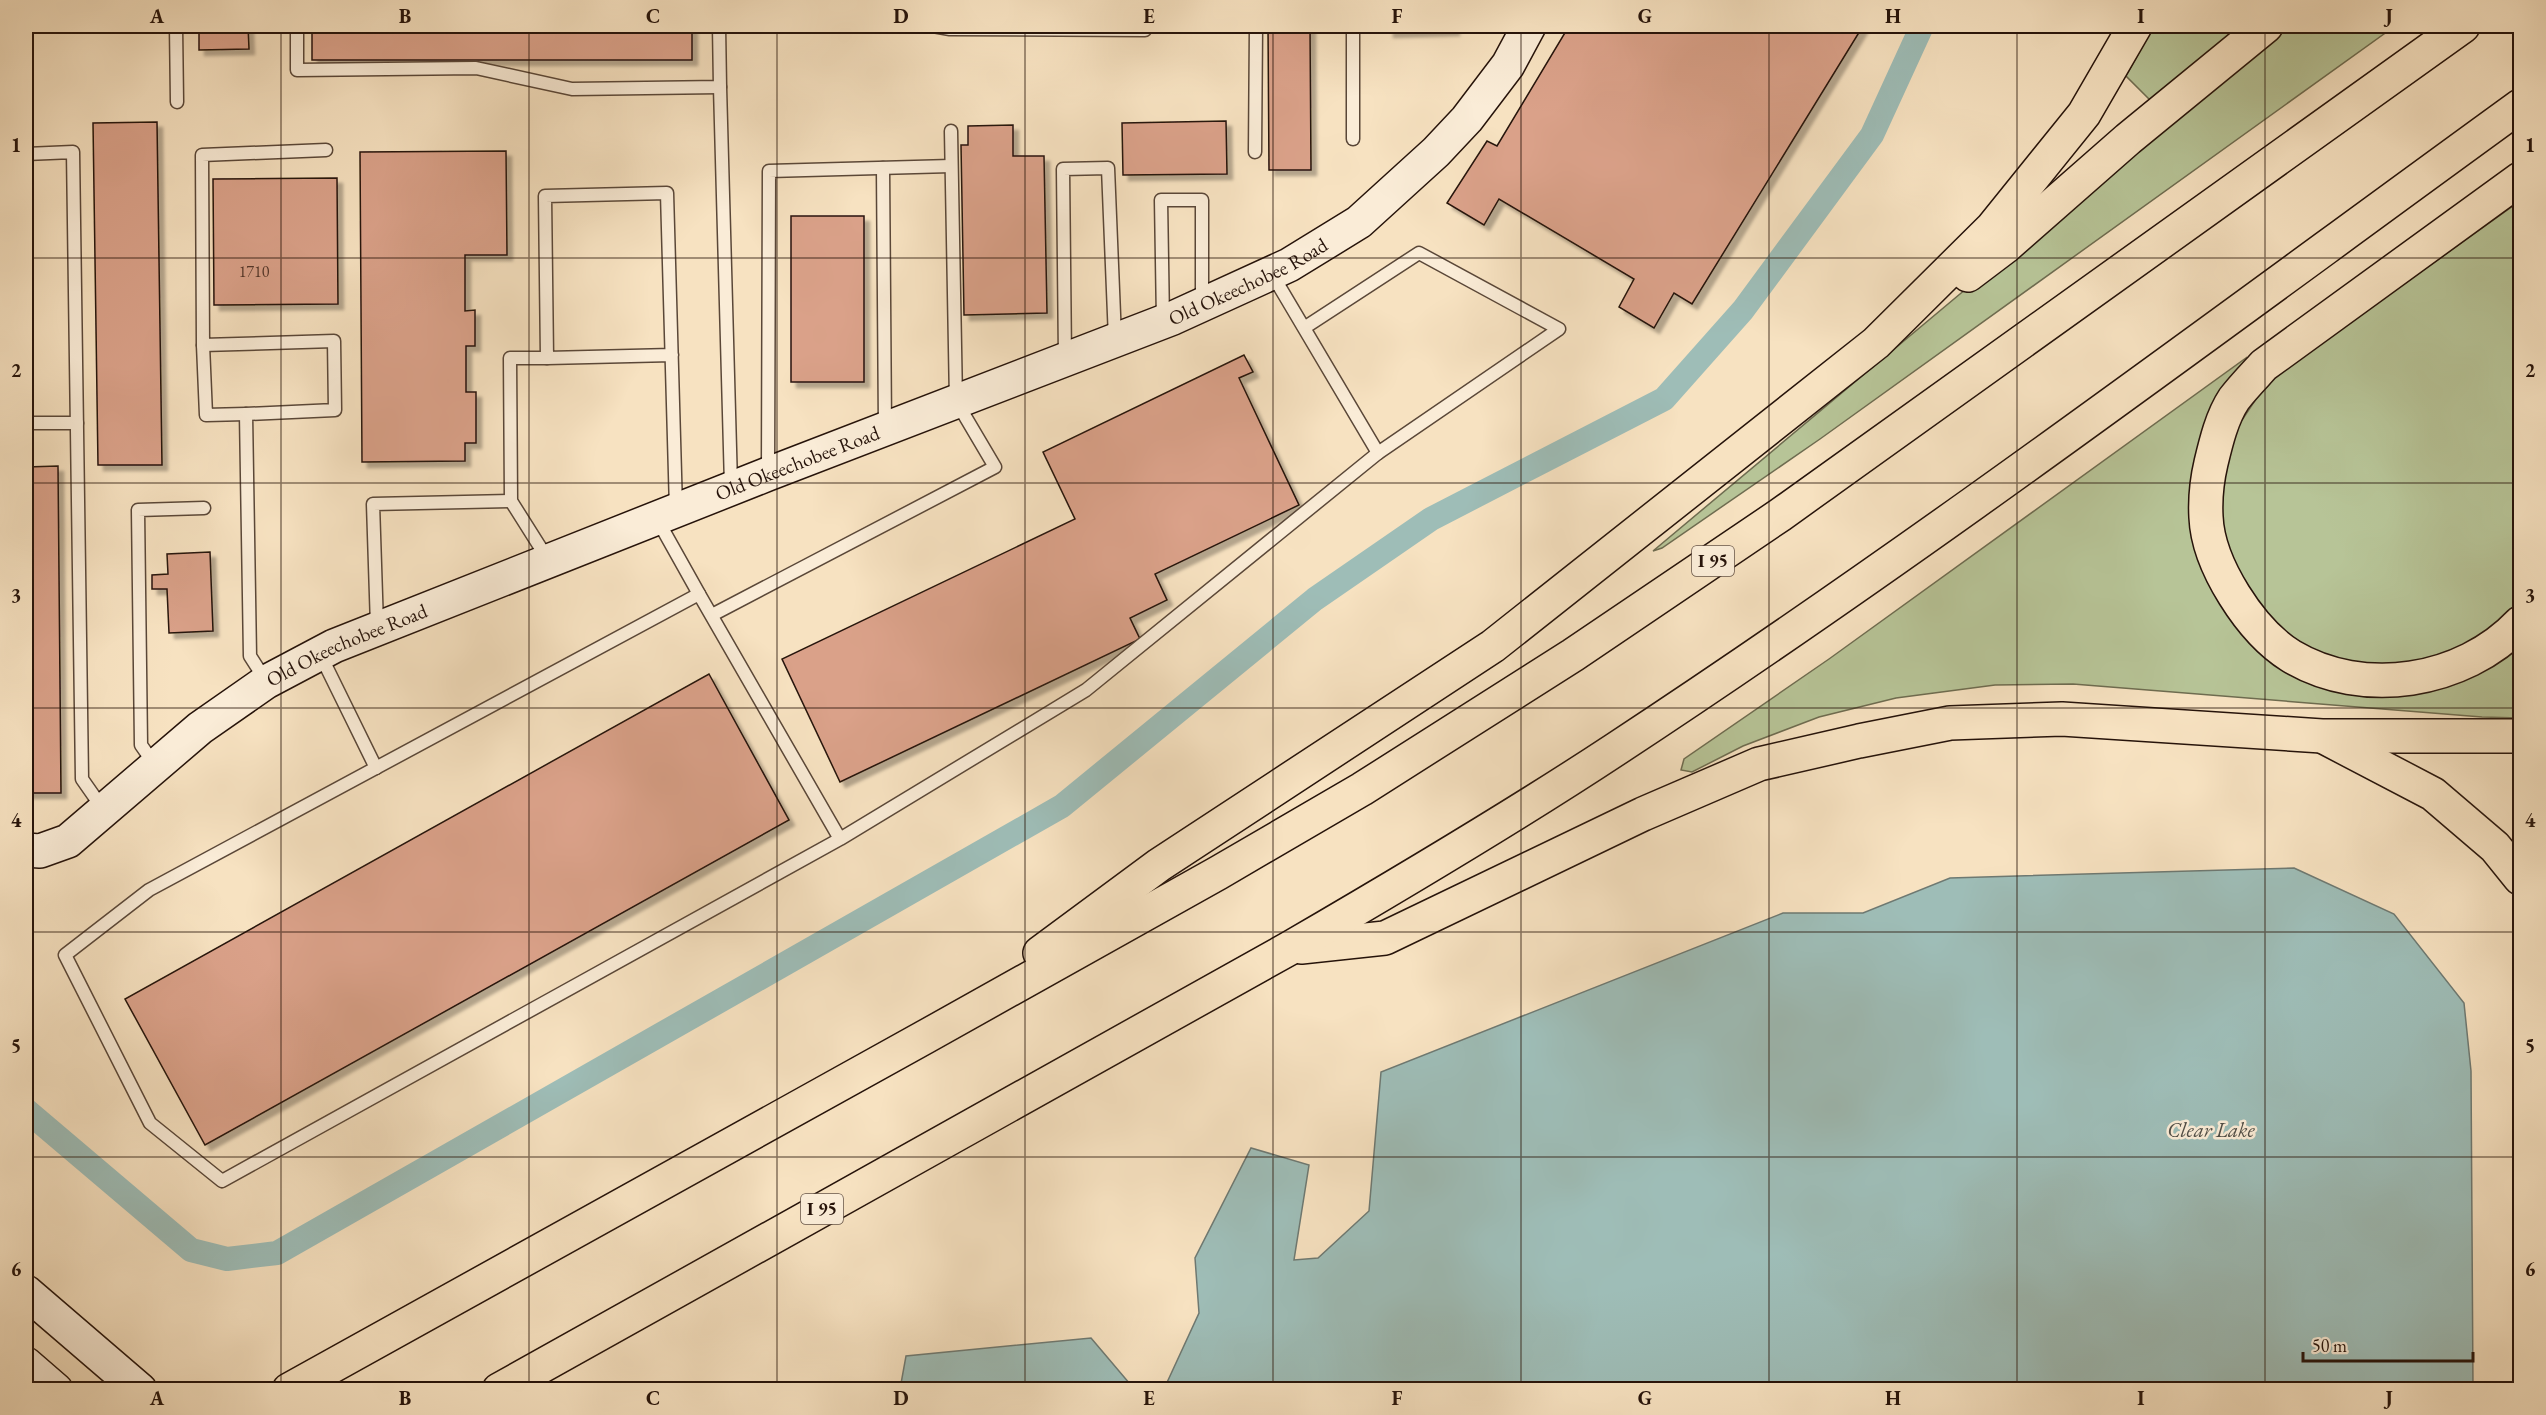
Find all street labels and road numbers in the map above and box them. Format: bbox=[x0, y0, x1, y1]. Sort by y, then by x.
street label: Old Okeechobee Road bbox=[1164, 231, 1333, 331]
street label: Old Okeechobee Road bbox=[711, 419, 884, 507]
road number: I 95 bbox=[1692, 546, 1734, 576]
street label: Old Okeechobee Road bbox=[262, 597, 432, 693]
road number: I 95 bbox=[801, 1194, 843, 1224]

